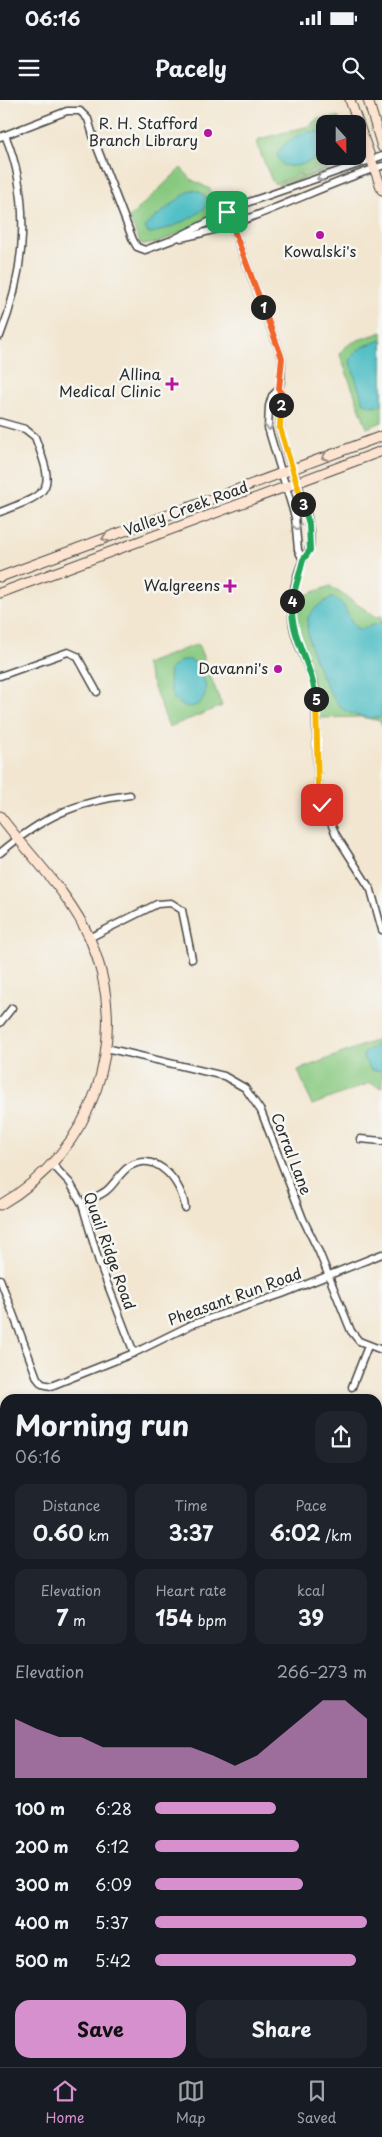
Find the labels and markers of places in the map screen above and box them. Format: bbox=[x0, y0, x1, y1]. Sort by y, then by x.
place label: R. H. Stafford Branch Library bbox=[89, 111, 198, 151]
marker: R. H. Stafford Branch Library bbox=[202, 127, 214, 139]
pin bbox=[206, 191, 248, 233]
marker: Kowalski's bbox=[314, 229, 326, 241]
place label: Kowalski's bbox=[284, 239, 356, 262]
pin: 1 bbox=[250, 294, 276, 320]
place label: Allina Medical Clinic bbox=[59, 362, 162, 402]
marker: Allina Medical Clinic bbox=[165, 377, 179, 391]
pin: 2 bbox=[268, 392, 294, 418]
pin: 3 bbox=[290, 492, 316, 516]
place label: Walgreens bbox=[144, 573, 220, 596]
marker: Walgreens bbox=[224, 580, 236, 592]
pin: 4 bbox=[280, 588, 304, 614]
place label: Davanni's bbox=[198, 656, 268, 679]
marker: Davanni's bbox=[272, 663, 284, 675]
pin: 5 bbox=[304, 686, 328, 712]
pin bbox=[301, 784, 343, 826]

